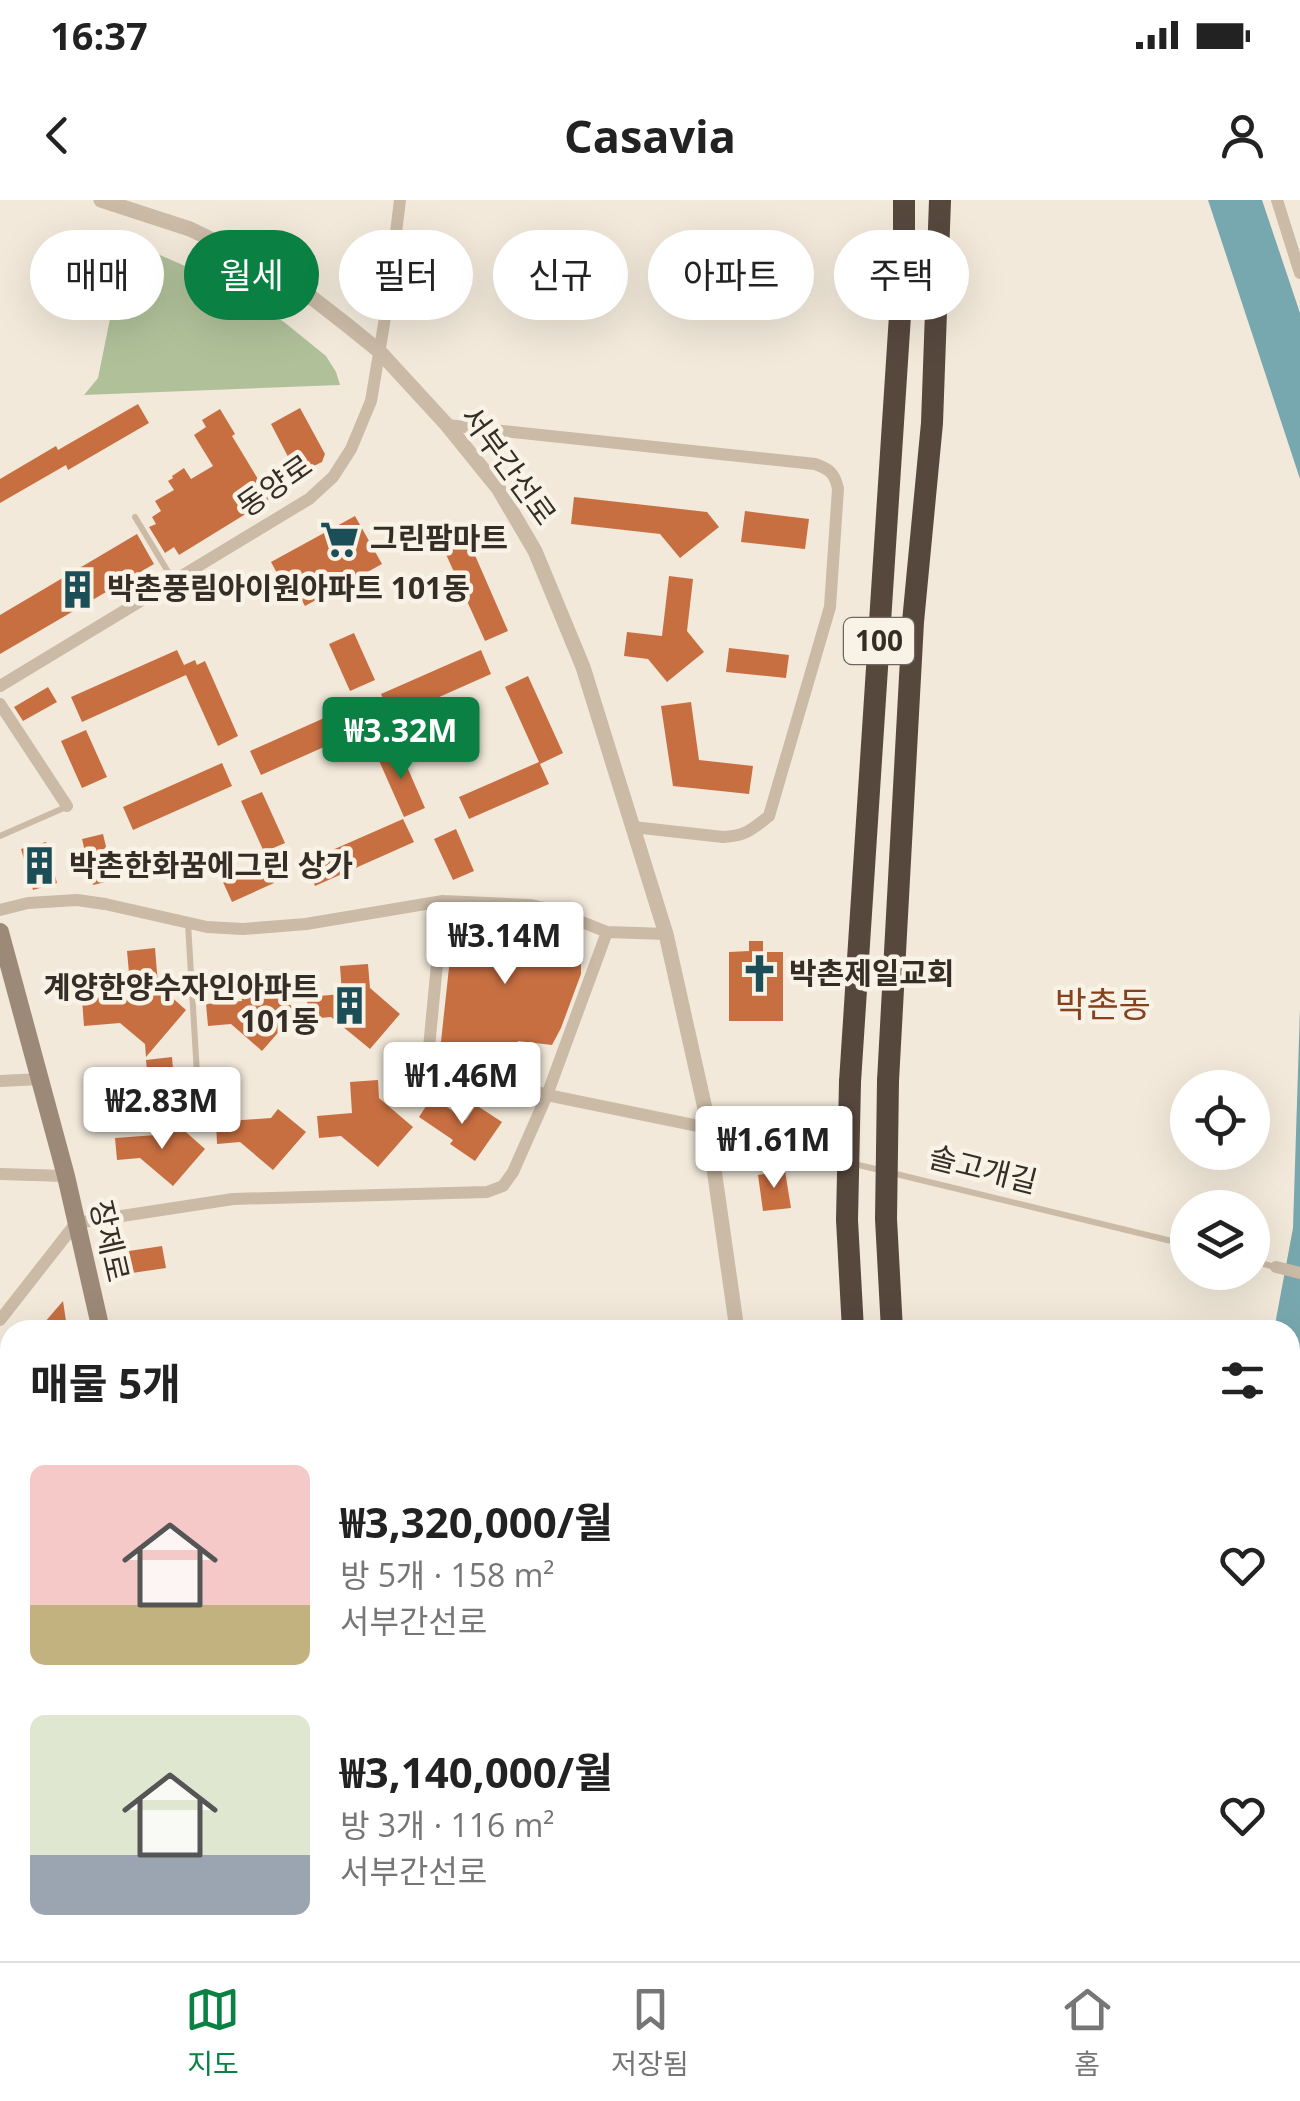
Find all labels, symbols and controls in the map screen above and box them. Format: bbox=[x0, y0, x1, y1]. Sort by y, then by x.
text: 16:37 bbox=[50, 9, 148, 61]
text: Casavia bbox=[564, 105, 736, 166]
icon: back bbox=[30, 108, 85, 163]
icon: person bbox=[1215, 108, 1270, 163]
chip: 매매 bbox=[30, 230, 164, 320]
chip: 월세 bbox=[184, 230, 319, 320]
chip: 필터 bbox=[339, 230, 473, 320]
chip: 신규 bbox=[493, 230, 628, 320]
chip: 아파트 bbox=[648, 230, 814, 320]
chip: 주택 bbox=[834, 230, 969, 320]
street label: 서부간선로 bbox=[452, 397, 566, 533]
street label: 동양로 bbox=[228, 444, 320, 525]
place label: 그린팜마트 bbox=[370, 517, 508, 558]
supermarket icon: 그린팜마트 bbox=[319, 518, 361, 560]
place label: 박촌풍림아이원아파트 101동 bbox=[107, 567, 470, 608]
building icon: 박촌풍림아이원아파트 101동 bbox=[56, 568, 98, 610]
road number: 100 bbox=[844, 618, 914, 664]
pin: ₩3.32M bbox=[320, 697, 482, 782]
text: ₩3.32M bbox=[344, 708, 458, 751]
place label: 박촌한화꿈에그린 상가 bbox=[69, 844, 353, 885]
building icon: 박촌한화꿈에그린 상가 bbox=[18, 845, 60, 887]
pin: ₩3.14M bbox=[424, 902, 586, 987]
text: ₩3.14M bbox=[448, 913, 562, 956]
place label: 박촌제일교회 bbox=[789, 952, 955, 993]
church icon: 박촌제일교회 bbox=[738, 953, 780, 995]
place label: 계양한양수자인아파트 101동 bbox=[43, 966, 319, 1041]
district label: 박촌동 bbox=[1055, 980, 1151, 1027]
building icon: 계양한양수자인아파트 101동 bbox=[328, 984, 370, 1026]
pin: ₩1.46M bbox=[381, 1042, 543, 1127]
text: ₩1.46M bbox=[405, 1053, 519, 1096]
pin: ₩2.83M bbox=[81, 1067, 243, 1152]
map controls bbox=[1170, 1070, 1270, 1290]
button: locate bbox=[1170, 1070, 1270, 1170]
text: ₩2.83M bbox=[105, 1078, 219, 1121]
pin: ₩1.61M bbox=[693, 1106, 855, 1191]
text: ₩1.61M bbox=[717, 1117, 831, 1160]
street label: 솔고개길 bbox=[925, 1135, 1042, 1202]
button: layers bbox=[1170, 1190, 1270, 1290]
street label: 장제로 bbox=[81, 1196, 140, 1286]
icon: filters bbox=[1215, 1353, 1270, 1408]
text: 매물 5개 bbox=[30, 1354, 181, 1411]
text: ₩3,320,000/월 bbox=[340, 1493, 613, 1550]
icon: home bbox=[110, 1505, 230, 1625]
icon: heart bbox=[1215, 1538, 1270, 1593]
text: 방 5개 · 158 m² bbox=[340, 1553, 554, 1596]
text: 서부간선로 bbox=[340, 1599, 487, 1642]
text: ₩3,140,000/월 bbox=[340, 1743, 613, 1800]
icon: home bbox=[110, 1755, 230, 1875]
icon: heart bbox=[1215, 1788, 1270, 1843]
text: 방 3개 · 116 m² bbox=[340, 1803, 554, 1846]
text: 서부간선로 bbox=[340, 1849, 487, 1892]
tab: 지도 bbox=[185, 1982, 240, 2082]
tab: 저장됨 bbox=[611, 1982, 689, 2082]
tab: 홈 bbox=[1060, 1982, 1115, 2082]

